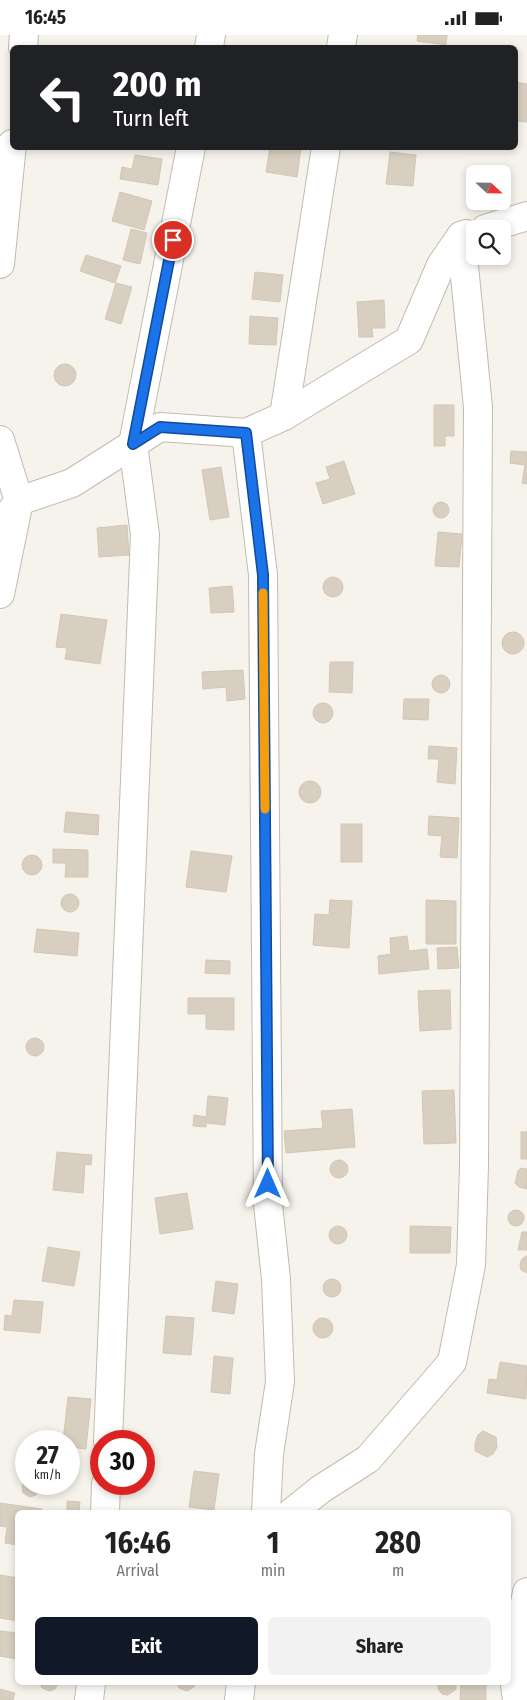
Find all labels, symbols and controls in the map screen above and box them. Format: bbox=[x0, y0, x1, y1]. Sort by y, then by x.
text: 16:45 bbox=[25, 6, 66, 29]
text: 200 m bbox=[113, 63, 201, 105]
icon: left bbox=[30, 65, 95, 130]
text: Turn left bbox=[113, 105, 189, 132]
north arrow bbox=[466, 165, 511, 210]
map controls bbox=[466, 165, 511, 265]
pin bbox=[152, 219, 194, 261]
button: search bbox=[466, 220, 511, 265]
icon: arrive bbox=[159, 226, 187, 254]
position arrow bbox=[241, 1157, 293, 1209]
speed limit sign: 30 bbox=[90, 1430, 155, 1495]
text: 27 bbox=[36, 1441, 59, 1471]
text: km/h bbox=[34, 1468, 61, 1482]
text: 16:46 bbox=[105, 1525, 171, 1561]
text: 1 bbox=[267, 1525, 279, 1561]
text: 280 bbox=[375, 1525, 421, 1561]
text: Arrival bbox=[117, 1561, 159, 1580]
text: min bbox=[261, 1561, 285, 1580]
text: m bbox=[392, 1561, 404, 1580]
button: Exit bbox=[35, 1617, 258, 1675]
button: Share bbox=[268, 1617, 491, 1675]

